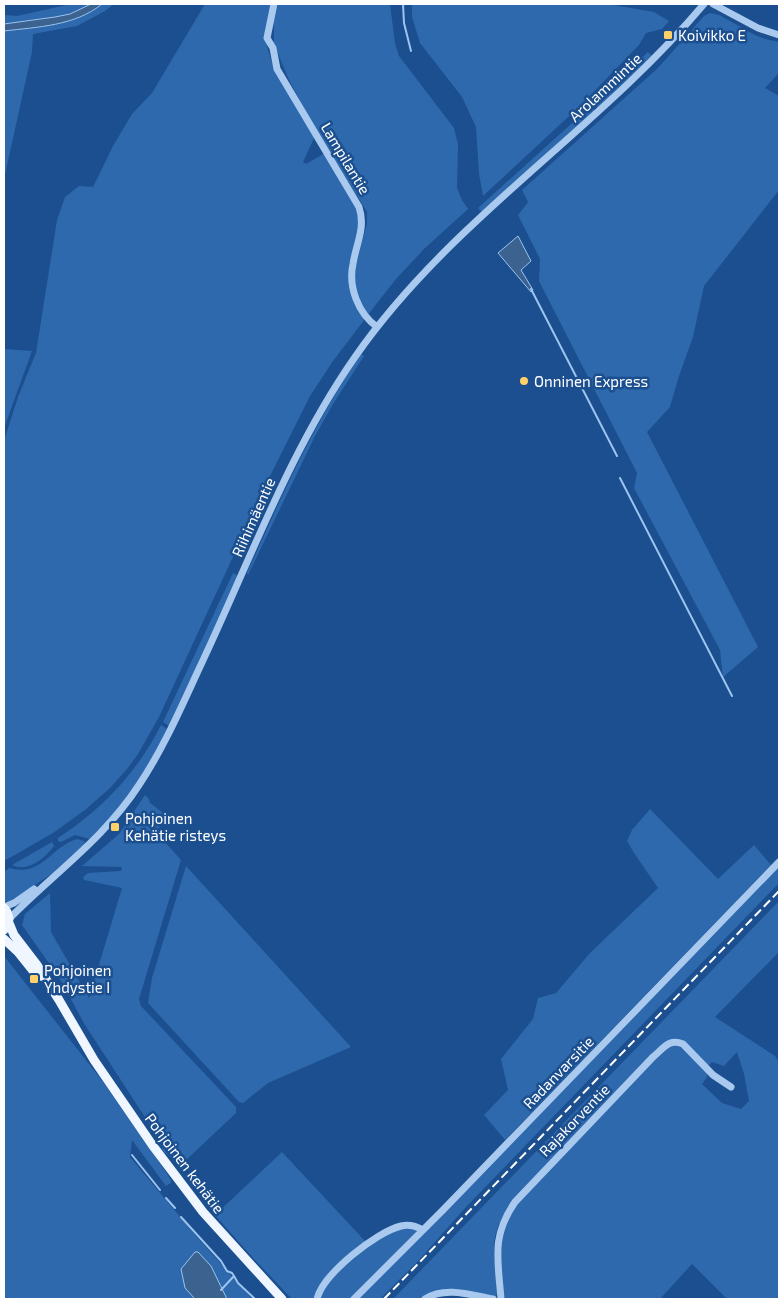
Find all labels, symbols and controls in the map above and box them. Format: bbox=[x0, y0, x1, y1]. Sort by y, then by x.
place label: Koivikko E bbox=[678, 26, 746, 44]
marker: Koivikko E bbox=[662, 29, 674, 41]
street label: Arolammintie bbox=[565, 49, 645, 125]
street label: Lampilantie bbox=[318, 119, 374, 197]
place label: Onninen Express bbox=[534, 372, 648, 390]
marker: Onninen Express bbox=[518, 375, 530, 387]
street label: Riihimäentie bbox=[228, 475, 278, 559]
place label: Pohjoinen Kehätie risteys bbox=[125, 809, 226, 844]
marker: Pohjoinen Kehätie risteys bbox=[109, 821, 121, 833]
place label: Pohjoinen Yhdystie I bbox=[44, 961, 111, 996]
marker: Pohjoinen Yhdystie I bbox=[28, 973, 40, 985]
street label: Radanvarsitie bbox=[519, 1032, 597, 1112]
street label: Rajakorventie bbox=[535, 1080, 614, 1161]
street label: Pohjoinen kehätie bbox=[141, 1109, 229, 1217]

